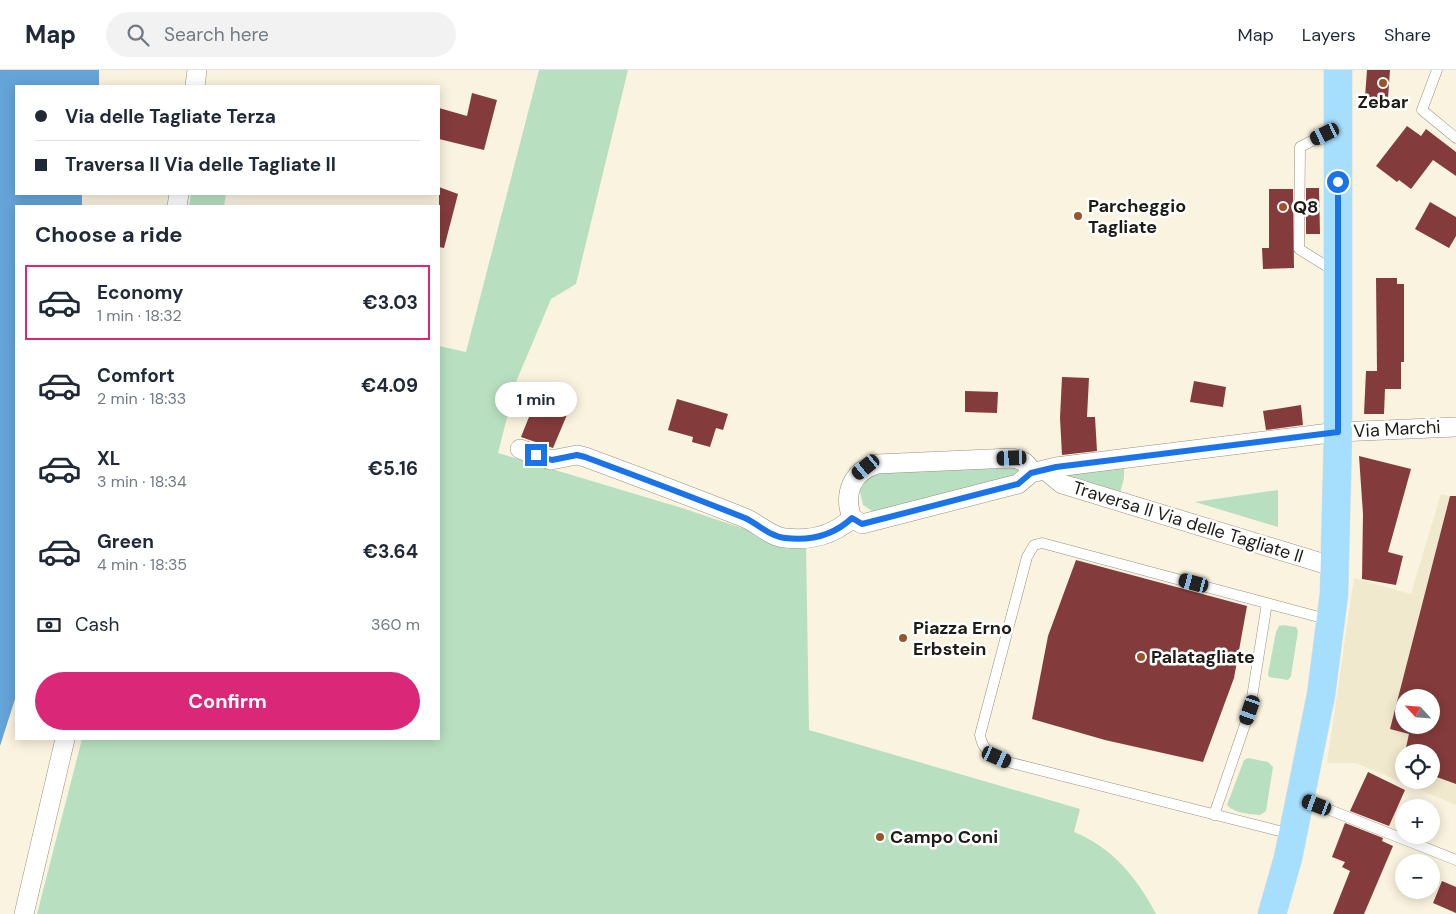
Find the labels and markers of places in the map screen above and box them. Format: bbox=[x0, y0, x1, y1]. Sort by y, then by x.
marker: Zebar bbox=[1377, 77, 1389, 89]
place label: Zebar bbox=[1358, 90, 1408, 114]
place label: Parcheggio Tagliate bbox=[1088, 194, 1186, 239]
place label: Q8 bbox=[1293, 195, 1319, 219]
marker: Q8 bbox=[1277, 201, 1289, 213]
marker: Parcheggio Tagliate bbox=[1072, 210, 1084, 222]
place label: Piazza Erno Erbstein bbox=[913, 616, 1012, 661]
marker: Piazza Erno Erbstein bbox=[897, 632, 909, 644]
place label: Palatagliate bbox=[1151, 645, 1255, 669]
marker: Palatagliate bbox=[1135, 651, 1147, 663]
place label: Campo Coni bbox=[890, 825, 998, 849]
marker: Campo Coni bbox=[874, 831, 886, 843]

